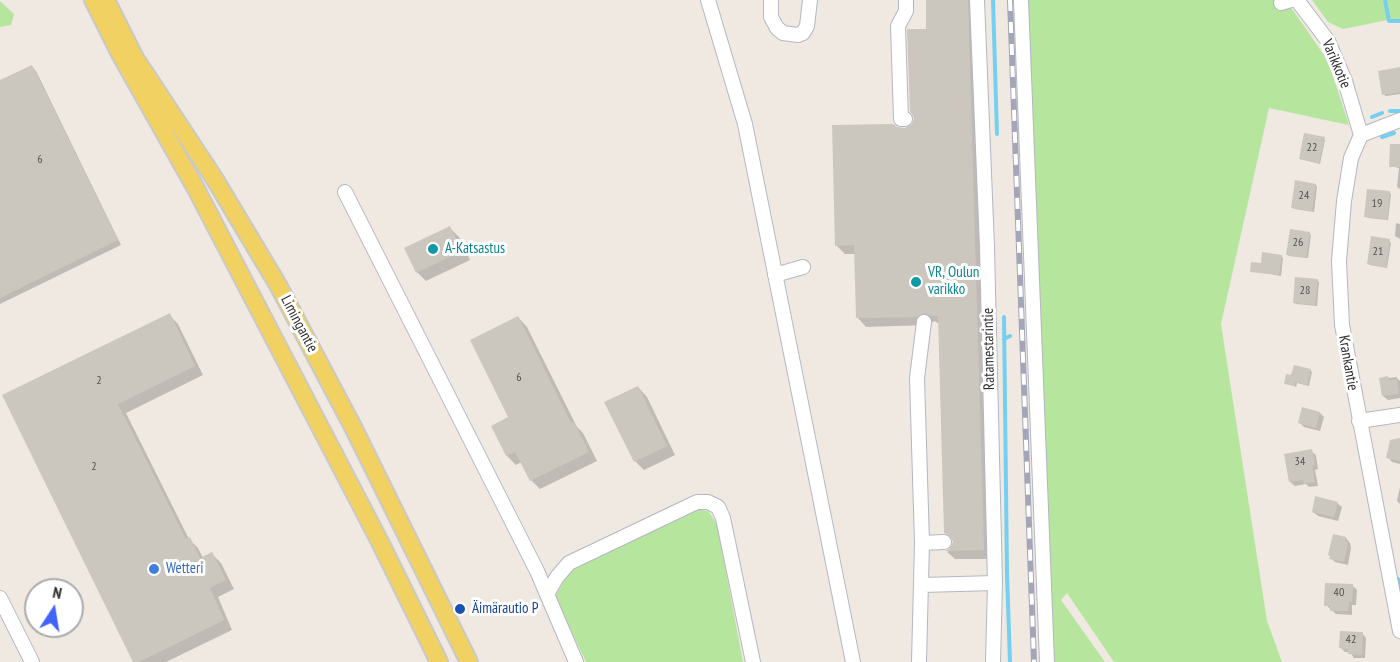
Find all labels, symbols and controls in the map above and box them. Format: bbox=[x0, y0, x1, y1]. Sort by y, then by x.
street label: Varikkotie bbox=[1318, 37, 1354, 91]
house number: 22 bbox=[1307, 141, 1317, 155]
house number: 6 bbox=[37, 153, 43, 167]
house number: 24 bbox=[1299, 189, 1309, 203]
house number: 19 bbox=[1372, 197, 1382, 211]
house number: 26 bbox=[1293, 236, 1303, 250]
place label: A-Katsastus bbox=[445, 240, 505, 258]
marker: A-Katsastus bbox=[426, 242, 440, 256]
house number: 21 bbox=[1373, 245, 1383, 259]
place label: VR, Oulun varikko bbox=[928, 264, 979, 299]
marker: VR, Oulun varikko bbox=[909, 275, 923, 289]
house number: 28 bbox=[1300, 284, 1310, 298]
street label: Limingantie bbox=[277, 293, 321, 355]
street label: Ratamestarintie bbox=[979, 308, 999, 390]
street label: Krankantie bbox=[1334, 334, 1362, 392]
house number: 6 bbox=[516, 371, 522, 385]
house number: 2 bbox=[96, 374, 102, 388]
house number: 34 bbox=[1295, 455, 1305, 469]
house number: 2 bbox=[91, 460, 97, 474]
place label: Wetteri bbox=[166, 560, 203, 578]
marker: Wetteri bbox=[147, 562, 161, 576]
north arrow bbox=[24, 578, 84, 638]
text: N bbox=[51, 582, 64, 603]
house number: 40 bbox=[1334, 586, 1344, 600]
place label: Äimärautio P bbox=[472, 600, 539, 618]
marker: Äimärautio P bbox=[453, 602, 467, 616]
house number: 42 bbox=[1346, 633, 1356, 647]

